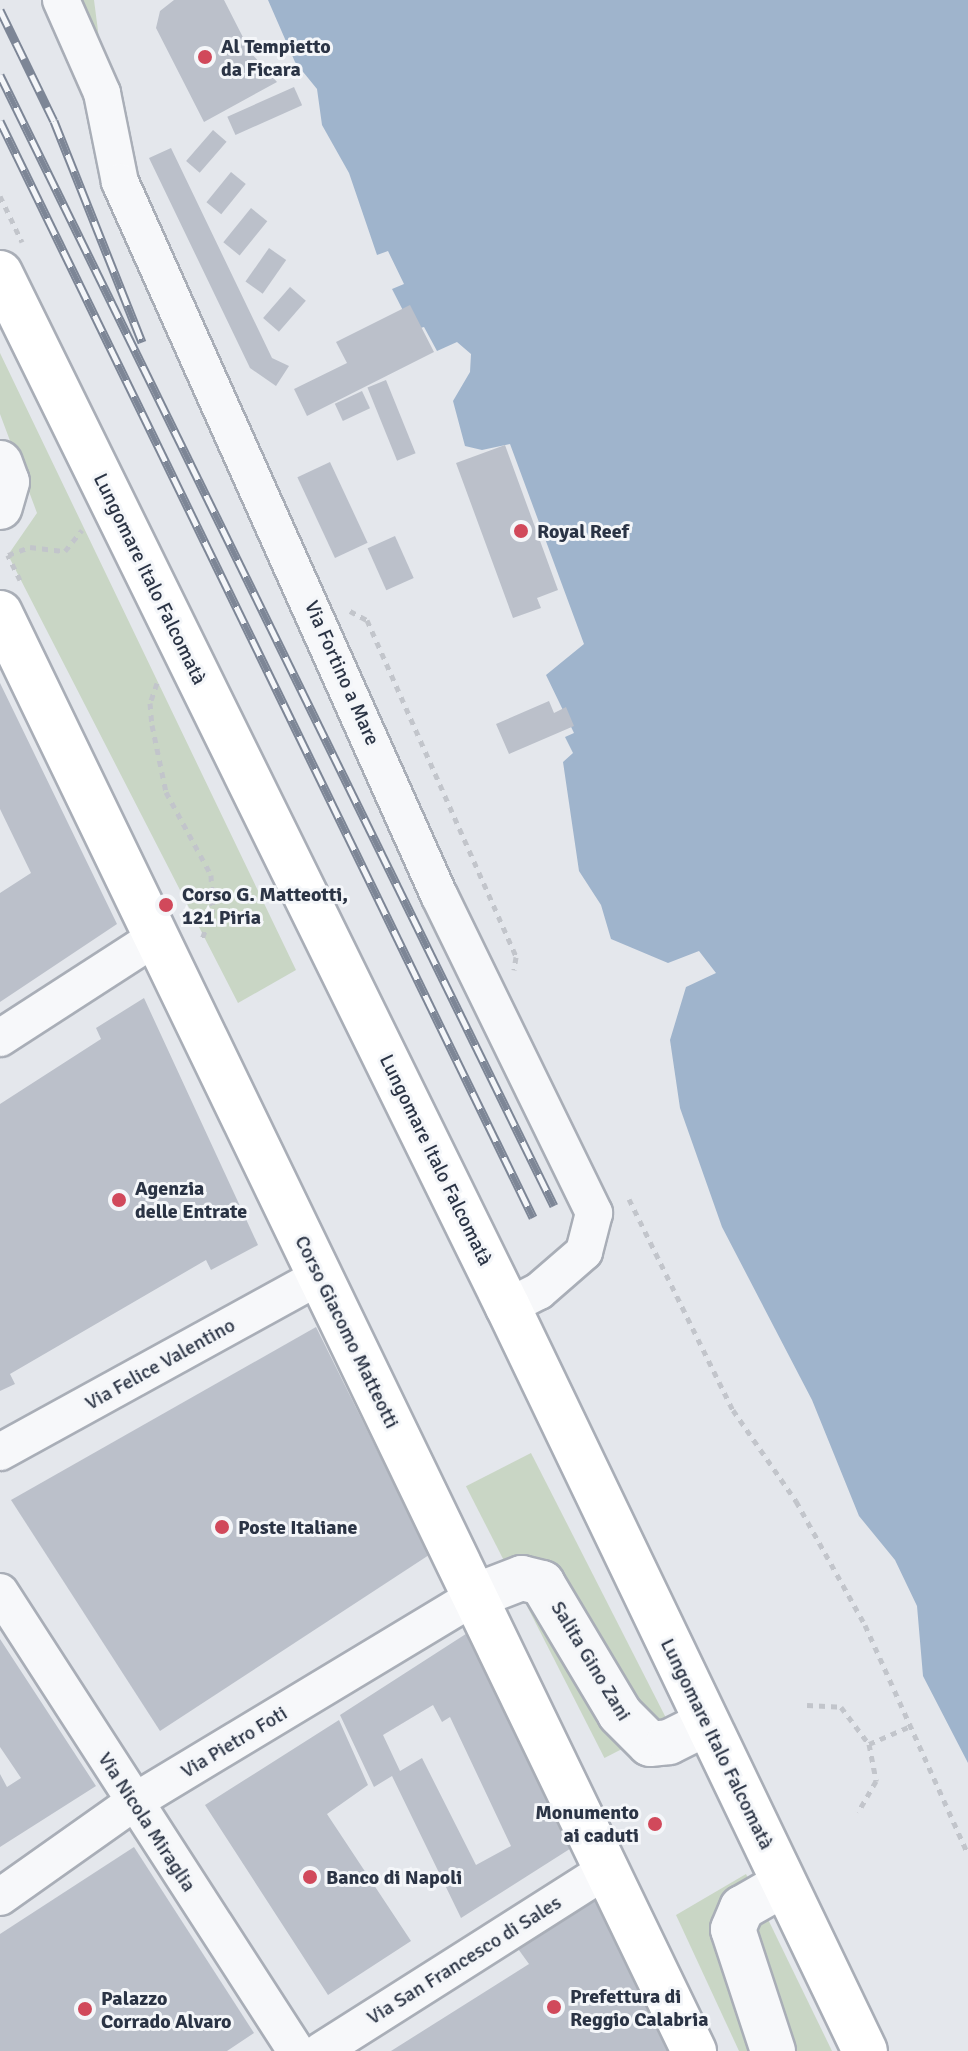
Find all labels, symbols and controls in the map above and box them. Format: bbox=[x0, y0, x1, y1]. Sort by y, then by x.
place label: Al Tempietto da Ficara bbox=[221, 34, 331, 81]
marker: Al Tempietto da Ficara bbox=[196, 48, 214, 66]
street label: Lungomare Italo Falcomatà bbox=[88, 469, 212, 689]
place label: Royal Reef bbox=[537, 519, 629, 543]
marker: Royal Reef bbox=[512, 522, 530, 540]
street label: Via Fortino a Mare bbox=[299, 597, 385, 749]
place label: Corso G. Matteotti, 121 Piria bbox=[182, 882, 348, 929]
marker: Corso G. Matteotti, 121 Piria bbox=[157, 896, 175, 914]
street label: Lungomare Italo Falcomatà bbox=[374, 1050, 498, 1270]
place label: Agenzia delle Entrate bbox=[135, 1176, 247, 1223]
marker: Agenzia delle Entrate bbox=[110, 1191, 128, 1209]
street label: Corso Giacomo Matteotti bbox=[290, 1232, 404, 1432]
street label: Via Felice Valentino bbox=[81, 1313, 239, 1415]
place label: Poste Italiane bbox=[238, 1515, 357, 1539]
marker: Poste Italiane bbox=[213, 1518, 231, 1536]
street label: Salita Gino Zani bbox=[546, 1597, 636, 1725]
street label: Lungomare Italo Falcomatà bbox=[655, 1634, 779, 1854]
street label: Via Pietro Foti bbox=[177, 1701, 291, 1783]
street label: Via Nicola Miraglia bbox=[93, 1748, 201, 1896]
place label: Monumento ai caduti bbox=[535, 1800, 639, 1847]
marker: Monumento ai caduti bbox=[646, 1815, 664, 1833]
place label: Banco di Napoli bbox=[326, 1865, 462, 1889]
marker: Banco di Napoli bbox=[301, 1868, 319, 1886]
street label: Via San Francesco di Sales bbox=[362, 1890, 566, 2030]
place label: Prefettura di Reggio Calabria bbox=[570, 1984, 708, 2031]
place label: Palazzo Corrado Alvaro bbox=[101, 1986, 231, 2033]
marker: Prefettura di Reggio Calabria bbox=[545, 1998, 563, 2016]
marker: Palazzo Corrado Alvaro bbox=[76, 2000, 94, 2018]

